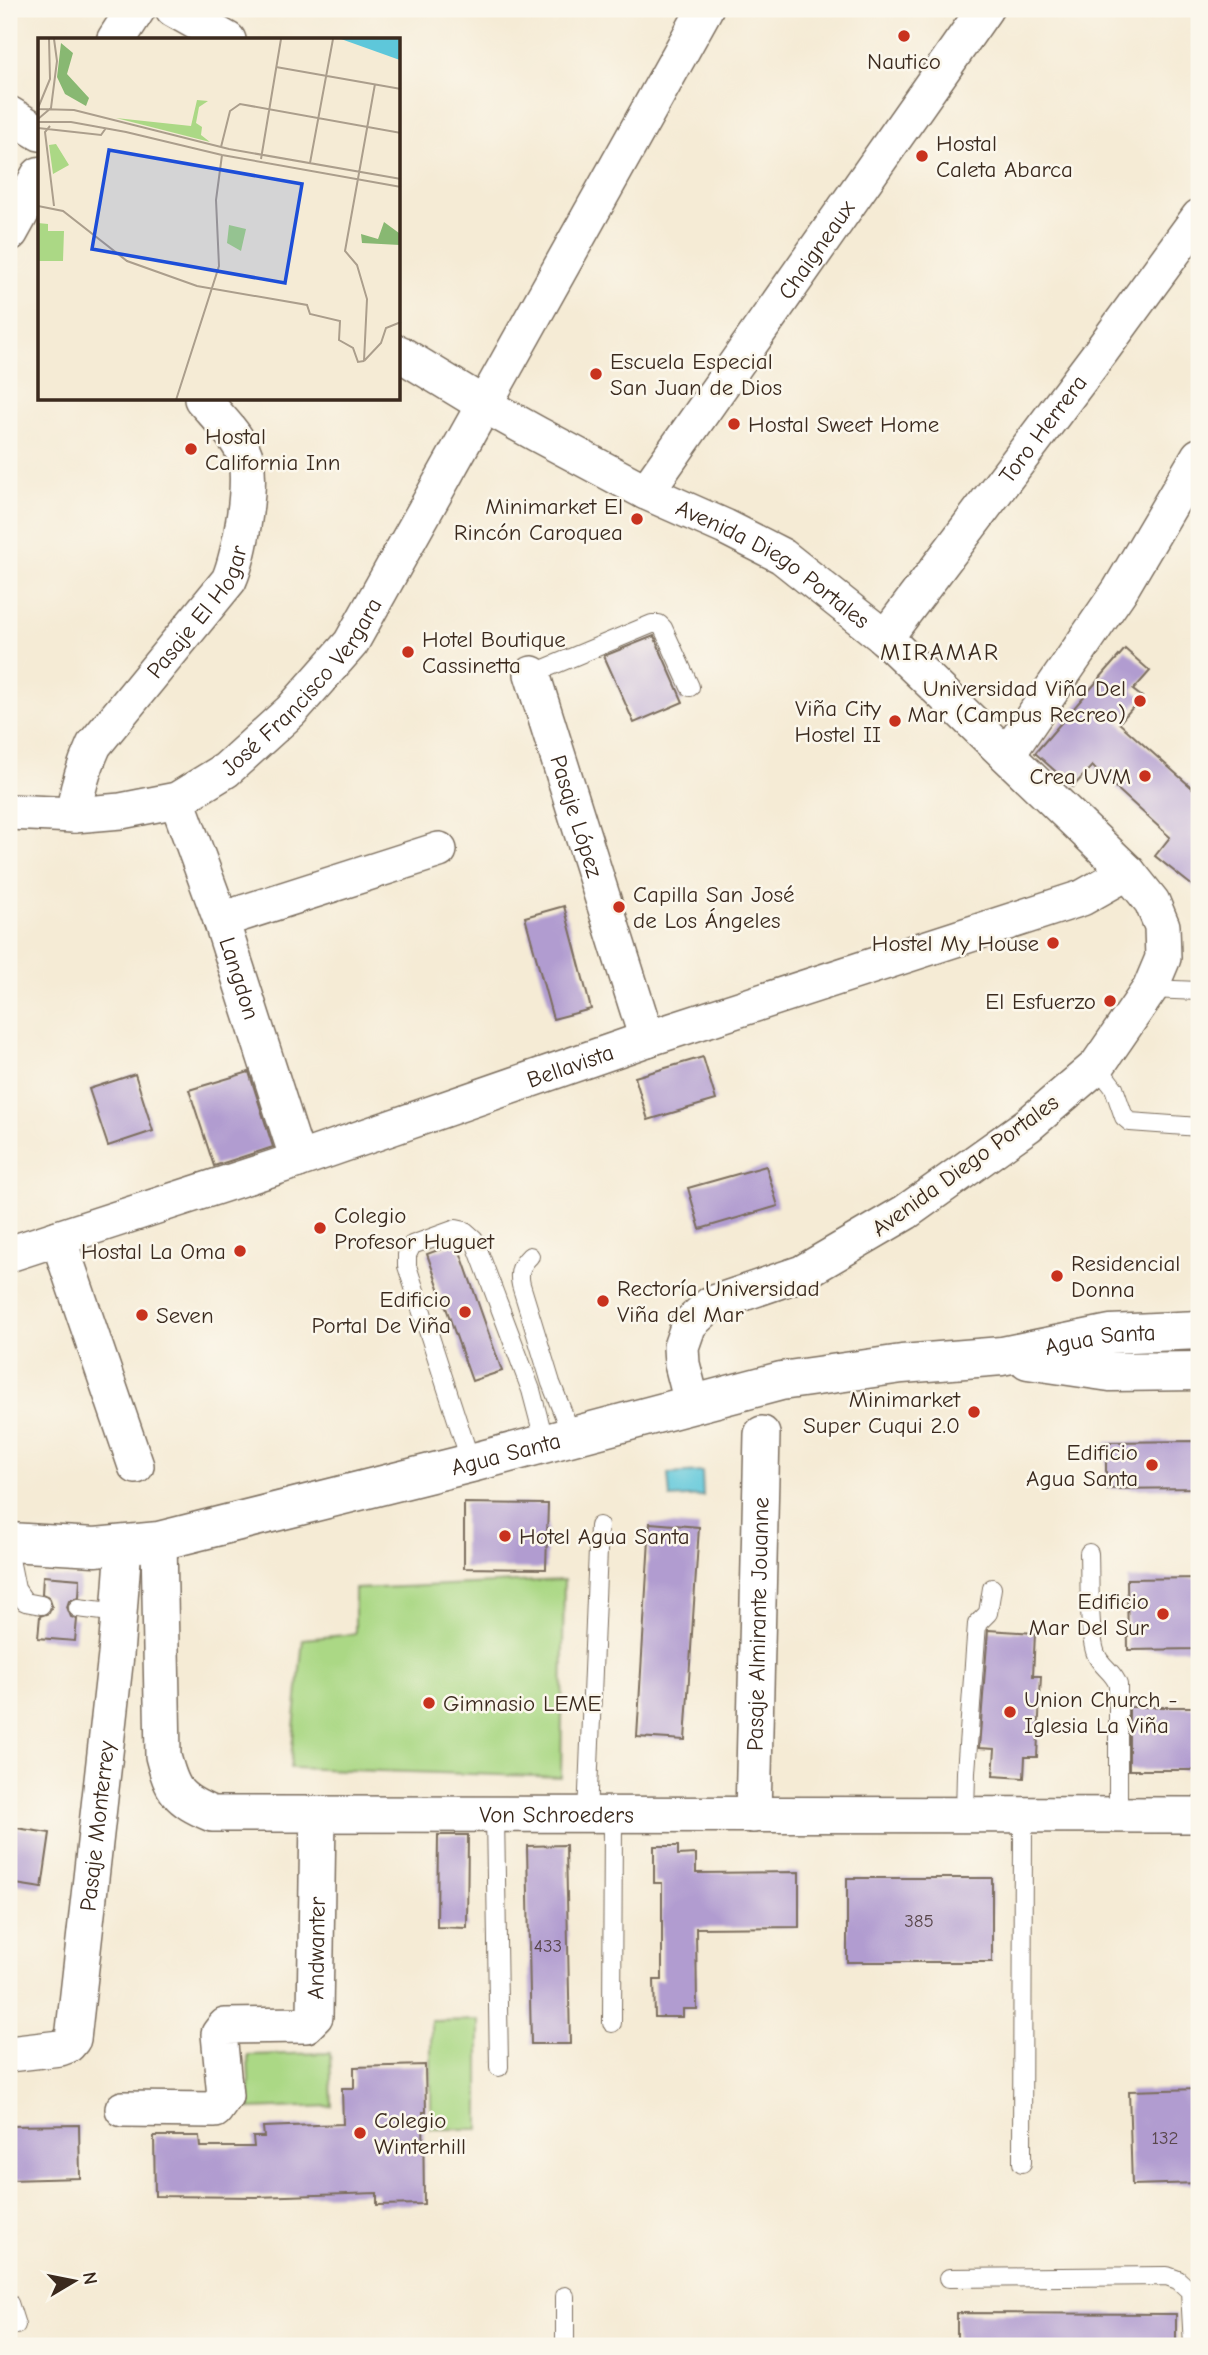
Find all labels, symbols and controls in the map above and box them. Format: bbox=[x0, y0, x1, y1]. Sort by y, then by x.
marker: Nautico bbox=[896, 28, 912, 44]
inset map bbox=[38, 38, 401, 401]
place label: Nautico bbox=[867, 48, 941, 75]
place label: Hostal Caleta Abarca bbox=[936, 130, 1073, 183]
marker: Hostal Caleta Abarca bbox=[914, 148, 930, 164]
street label: Chaigneaux bbox=[772, 195, 860, 305]
place label: Escuela Especial San Juan de Dios bbox=[610, 348, 782, 401]
marker: Escuela Especial San Juan de Dios bbox=[588, 366, 604, 382]
street label: Toro Herrera bbox=[994, 369, 1093, 489]
place label: Hostal Sweet Home bbox=[748, 411, 939, 438]
marker: Hostal Sweet Home bbox=[726, 416, 742, 432]
place label: Hostal California Inn bbox=[205, 423, 341, 476]
marker: Hostal California Inn bbox=[183, 441, 199, 457]
place label: Minimarket El Rincón Caroquea bbox=[454, 493, 623, 546]
street label: Avenida Diego Portales bbox=[672, 494, 875, 634]
marker: Minimarket El Rincón Caroquea bbox=[629, 511, 645, 527]
street label: Pasaje El Hogar bbox=[141, 542, 253, 684]
street label: José Francisco Vergara bbox=[216, 593, 388, 782]
place label: Hotel Boutique Cassinetta bbox=[422, 626, 566, 679]
district label: MIRAMAR bbox=[880, 638, 1000, 666]
marker: Hotel Boutique Cassinetta bbox=[400, 644, 416, 660]
place label: Universidad Viña Del Mar (Campus Recreo) bbox=[907, 675, 1126, 728]
marker: Universidad Viña Del Mar (Campus Recreo) bbox=[1132, 693, 1148, 709]
place label: Viña City Hostel II bbox=[795, 695, 882, 748]
marker: Viña City Hostel II bbox=[887, 713, 903, 729]
street label: Pasaje López bbox=[544, 752, 608, 881]
place label: Crea UVM bbox=[1030, 763, 1131, 790]
marker: Crea UVM bbox=[1137, 768, 1153, 784]
place label: Capilla San José de Los Ángeles bbox=[633, 881, 795, 934]
marker: Capilla San José de Los Ángeles bbox=[611, 899, 627, 915]
place label: Hostel My House bbox=[872, 930, 1039, 957]
street label: Langdon bbox=[213, 934, 265, 1023]
marker: Hostel My House bbox=[1045, 935, 1061, 951]
place label: El Esfuerzo bbox=[985, 988, 1096, 1015]
marker: El Esfuerzo bbox=[1102, 993, 1118, 1009]
street label: Bellavista bbox=[523, 1039, 617, 1094]
street label: Avenida Diego Portales bbox=[867, 1089, 1064, 1242]
place label: Colegio Profesor Huguet bbox=[334, 1202, 496, 1255]
marker: Colegio Profesor Huguet bbox=[312, 1220, 328, 1236]
place label: Hostal La Oma bbox=[81, 1238, 226, 1265]
marker: Hostal La Oma bbox=[232, 1243, 248, 1259]
place label: Residencial Donna bbox=[1071, 1250, 1180, 1303]
marker: Residencial Donna bbox=[1049, 1268, 1065, 1284]
place label: Rectoría Universidad Viña del Mar bbox=[617, 1275, 820, 1328]
place label: Edificio Portal De Viña bbox=[311, 1286, 451, 1339]
marker: Rectoría Universidad Viña del Mar bbox=[595, 1293, 611, 1309]
place label: Seven bbox=[156, 1302, 214, 1329]
marker: Edificio Portal De Viña bbox=[457, 1304, 473, 1320]
marker: Seven bbox=[134, 1307, 150, 1323]
street label: Agua Santa bbox=[1042, 1319, 1156, 1361]
place label: Minimarket Super Cuqui 2.0 bbox=[803, 1386, 961, 1439]
marker: Minimarket Super Cuqui 2.0 bbox=[966, 1404, 982, 1420]
street label: Agua Santa bbox=[448, 1427, 564, 1481]
place label: Edificio Agua Santa bbox=[1026, 1439, 1138, 1492]
marker: Edificio Agua Santa bbox=[1144, 1457, 1160, 1473]
street label: Pasaje Almirante Jouanne bbox=[742, 1497, 775, 1751]
place label: Hotel Agua Santa bbox=[519, 1523, 690, 1550]
marker: Hotel Agua Santa bbox=[497, 1528, 513, 1544]
place label: Edificio Mar Del Sur bbox=[1029, 1588, 1150, 1641]
marker: Edificio Mar Del Sur bbox=[1155, 1606, 1171, 1622]
place label: Union Church - Iglesia La Viña bbox=[1024, 1686, 1177, 1739]
place label: Gimnasio LEME bbox=[443, 1690, 602, 1717]
marker: Gimnasio LEME bbox=[421, 1695, 437, 1711]
marker: Union Church - Iglesia La Viña bbox=[1002, 1704, 1018, 1720]
street label: Pasaje Monterrey bbox=[74, 1739, 120, 1913]
street label: Von Schroeders bbox=[479, 1801, 634, 1828]
street label: Andwanter bbox=[302, 1896, 331, 2000]
house number: 385 bbox=[904, 1910, 934, 1932]
house number: 433 bbox=[534, 1935, 562, 1957]
place label: Colegio Winterhill bbox=[374, 2107, 466, 2160]
marker: Colegio Winterhill bbox=[352, 2125, 368, 2141]
house number: 132 bbox=[1151, 2127, 1179, 2149]
north arrow bbox=[38, 2246, 108, 2316]
text: N bbox=[78, 2270, 102, 2286]

